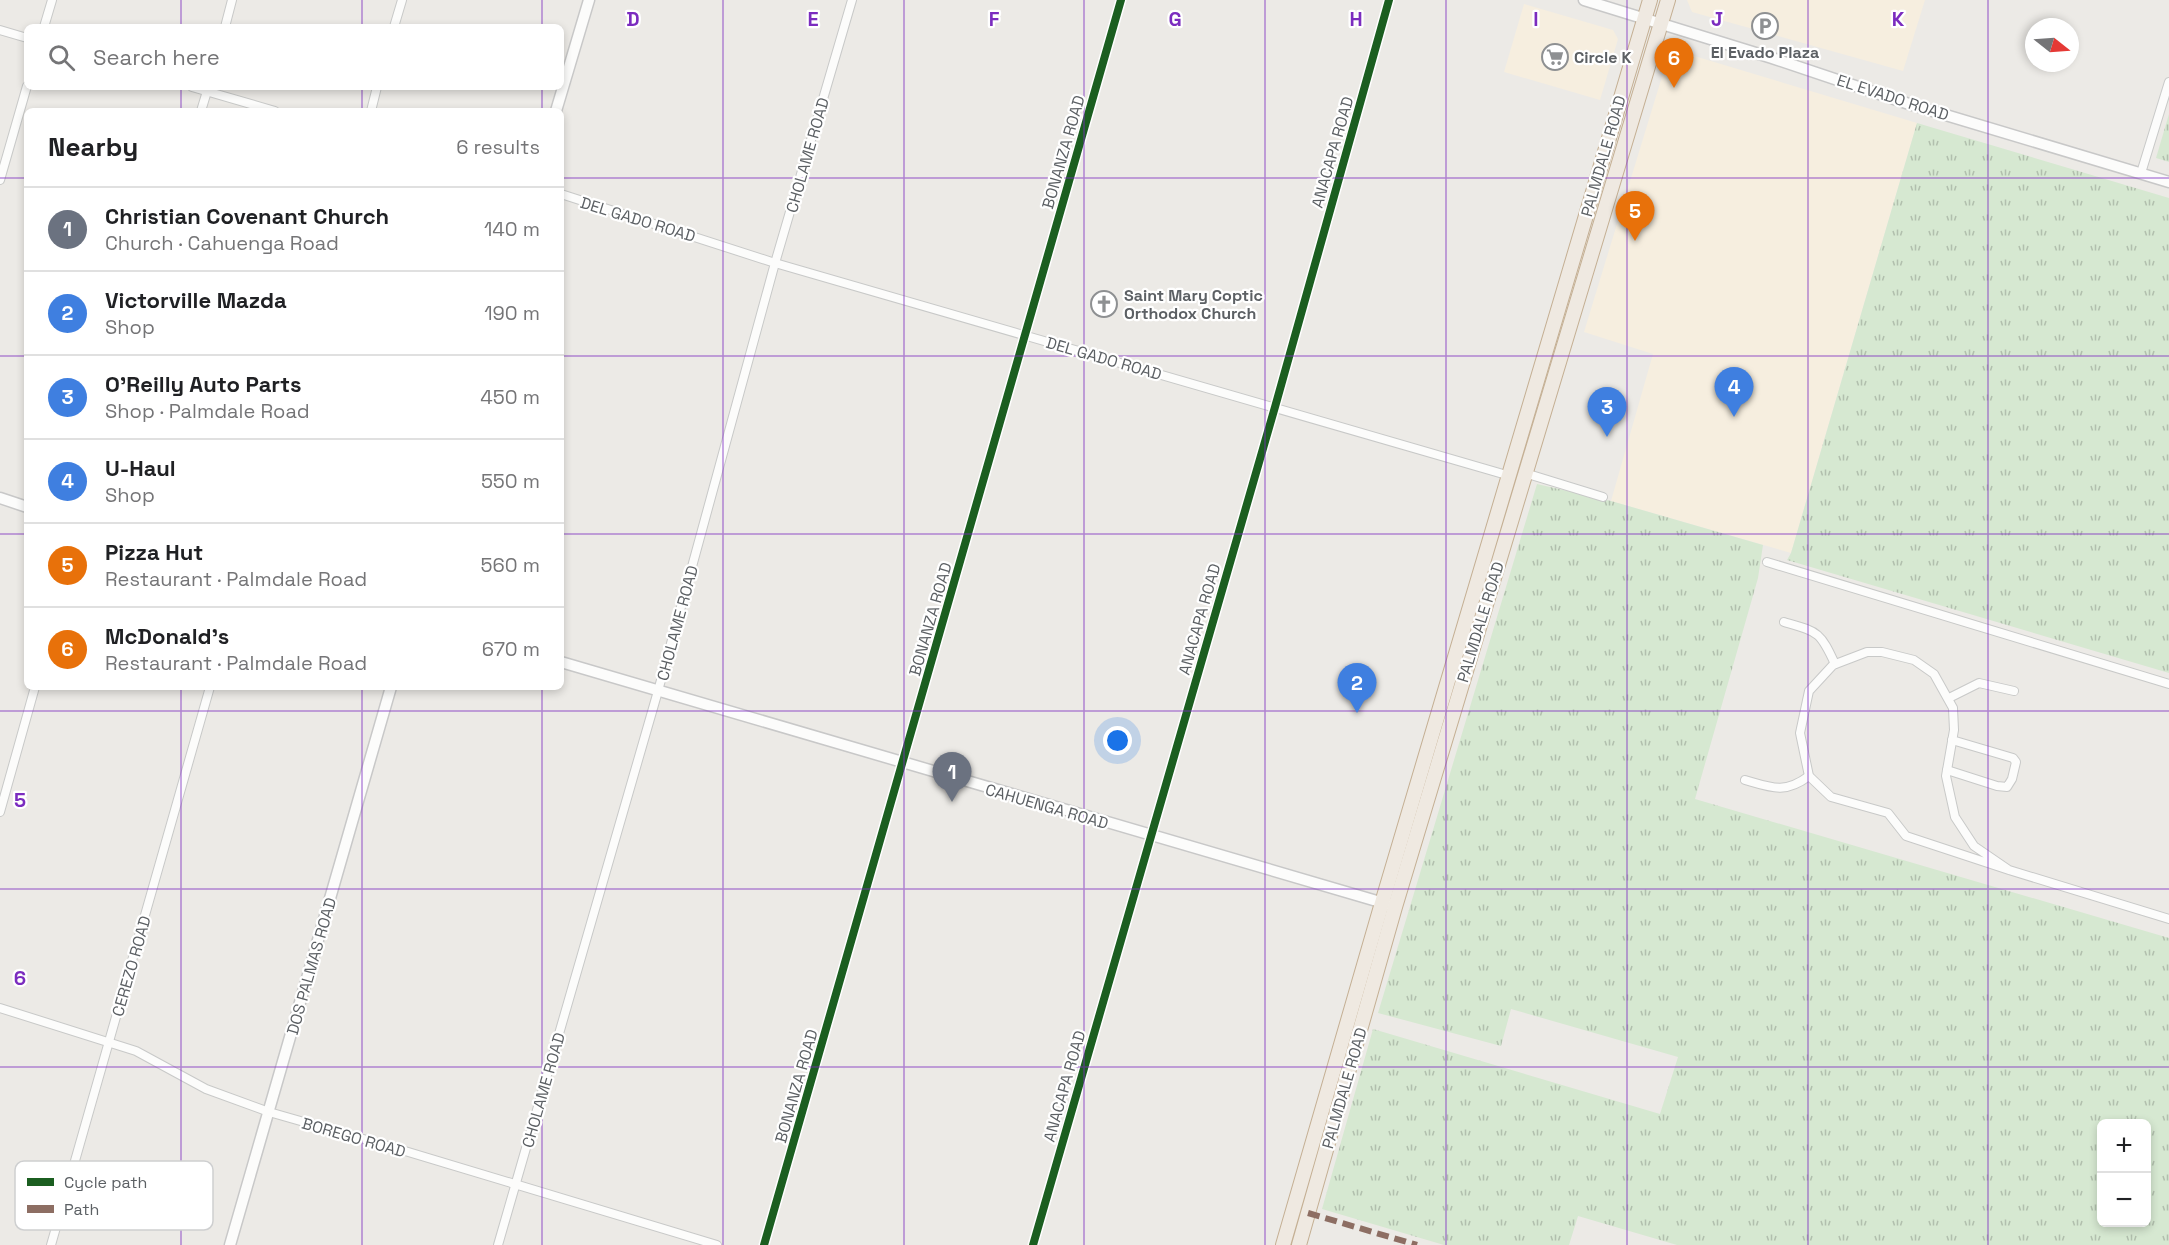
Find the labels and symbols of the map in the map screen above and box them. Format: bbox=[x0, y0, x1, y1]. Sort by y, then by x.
text: D bbox=[626, 6, 640, 32]
text: E bbox=[807, 6, 819, 32]
text: F bbox=[989, 6, 1000, 32]
text: G bbox=[1168, 6, 1182, 32]
text: H bbox=[1349, 6, 1363, 32]
text: I bbox=[1533, 6, 1539, 32]
text: J bbox=[1711, 6, 1723, 32]
text: K bbox=[1892, 6, 1905, 32]
parking icon: El Evado Plaza bbox=[1750, 11, 1780, 41]
north arrow bbox=[2025, 18, 2079, 72]
pin: 6 bbox=[1654, 38, 1694, 88]
supermarket icon: Circle K bbox=[1540, 42, 1570, 72]
place label: El Evado Plaza bbox=[1711, 42, 1819, 63]
place label: Circle K bbox=[1574, 47, 1632, 68]
street label: EL EVADO ROAD bbox=[1834, 70, 1951, 125]
street label: BONANZA ROAD bbox=[1037, 93, 1090, 211]
street label: PALMDALE ROAD bbox=[1576, 93, 1631, 219]
street label: ANACAPA ROAD bbox=[1307, 94, 1358, 210]
street label: CHOLAME ROAD bbox=[781, 95, 834, 215]
street label: DEL GADO ROAD bbox=[578, 192, 698, 247]
pin: 5 bbox=[1616, 192, 1654, 241]
place label: Saint Mary Coptic Orthodox Church bbox=[1124, 285, 1263, 324]
church icon: Saint Mary Coptic Orthodox Church bbox=[1089, 289, 1119, 319]
street label: DEL GADO ROAD bbox=[1044, 332, 1164, 385]
pin: 4 bbox=[1714, 368, 1754, 417]
pin: 3 bbox=[1588, 388, 1626, 437]
street label: PALMDALE ROAD bbox=[1452, 559, 1509, 685]
street label: BONANZA ROAD bbox=[904, 560, 957, 678]
street label: ANACAPA ROAD bbox=[1174, 561, 1225, 677]
street label: CHOLAME ROAD bbox=[652, 563, 703, 683]
pin: 2 bbox=[1338, 664, 1376, 713]
your location bbox=[1103, 726, 1132, 755]
pin: 1 bbox=[932, 752, 972, 802]
street label: CAHUENGA ROAD bbox=[983, 779, 1111, 834]
text: 5 bbox=[14, 787, 26, 813]
street label: DOS PALMAS ROAD bbox=[282, 895, 341, 1037]
street label: CEREZO ROAD bbox=[107, 913, 156, 1019]
text: 6 bbox=[14, 965, 26, 991]
street label: PALMDALE ROAD bbox=[1317, 1025, 1372, 1151]
street label: BONANZA ROAD bbox=[770, 1027, 823, 1145]
street label: ANACAPA ROAD bbox=[1039, 1028, 1090, 1144]
street label: CHOLAME ROAD bbox=[517, 1030, 570, 1150]
street label: BOREGO ROAD bbox=[299, 1113, 408, 1162]
legend bbox=[15, 1161, 213, 1230]
text: Cycle path bbox=[64, 1172, 147, 1193]
text: Path bbox=[64, 1199, 99, 1220]

